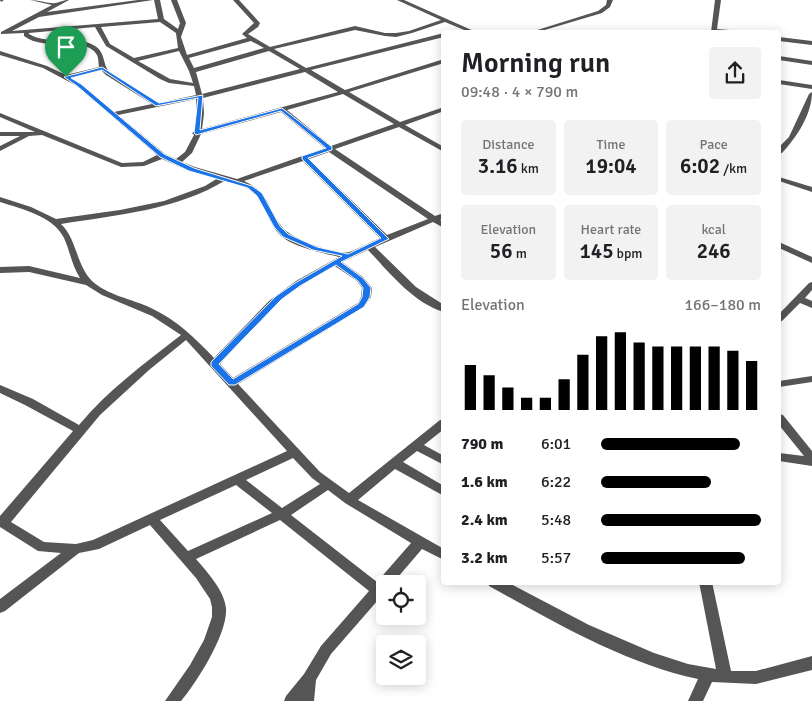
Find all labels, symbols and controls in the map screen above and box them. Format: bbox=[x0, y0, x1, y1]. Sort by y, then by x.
pin bbox=[45, 26, 87, 77]
icon: arrive bbox=[52, 33, 80, 61]
text: Morning run bbox=[461, 46, 610, 80]
button: share bbox=[709, 47, 761, 99]
text: 09:48 · 4 × 790 m bbox=[461, 82, 578, 102]
text: Distance bbox=[482, 136, 534, 153]
text: Time bbox=[597, 136, 625, 153]
text: Pace bbox=[700, 136, 728, 153]
text: 3.16 bbox=[478, 153, 518, 179]
text: 19:04 bbox=[585, 153, 637, 179]
text: 6:02 bbox=[680, 153, 720, 179]
text: km bbox=[518, 160, 539, 177]
text: /km bbox=[720, 160, 747, 177]
text: Elevation bbox=[480, 221, 536, 238]
text: Heart rate bbox=[581, 221, 641, 238]
text: kcal bbox=[701, 221, 726, 238]
text: 56 bbox=[490, 238, 513, 264]
text: 145 bbox=[579, 238, 613, 264]
text: 246 bbox=[697, 238, 731, 264]
text: m bbox=[513, 245, 527, 262]
text: bpm bbox=[613, 245, 643, 262]
text: Elevation bbox=[461, 295, 525, 315]
text: 166–180 m bbox=[684, 295, 761, 315]
text: 790 m bbox=[461, 434, 503, 454]
text: 6:01 bbox=[541, 434, 571, 454]
text: 1.6 km bbox=[461, 472, 508, 492]
text: 6:22 bbox=[541, 472, 571, 492]
text: 2.4 km bbox=[461, 510, 508, 530]
text: 5:48 bbox=[541, 510, 571, 530]
text: 3.2 km bbox=[461, 548, 508, 568]
text: 5:57 bbox=[541, 548, 571, 568]
map controls bbox=[376, 575, 426, 685]
button: locate bbox=[376, 575, 426, 625]
button: layers bbox=[376, 635, 426, 685]

